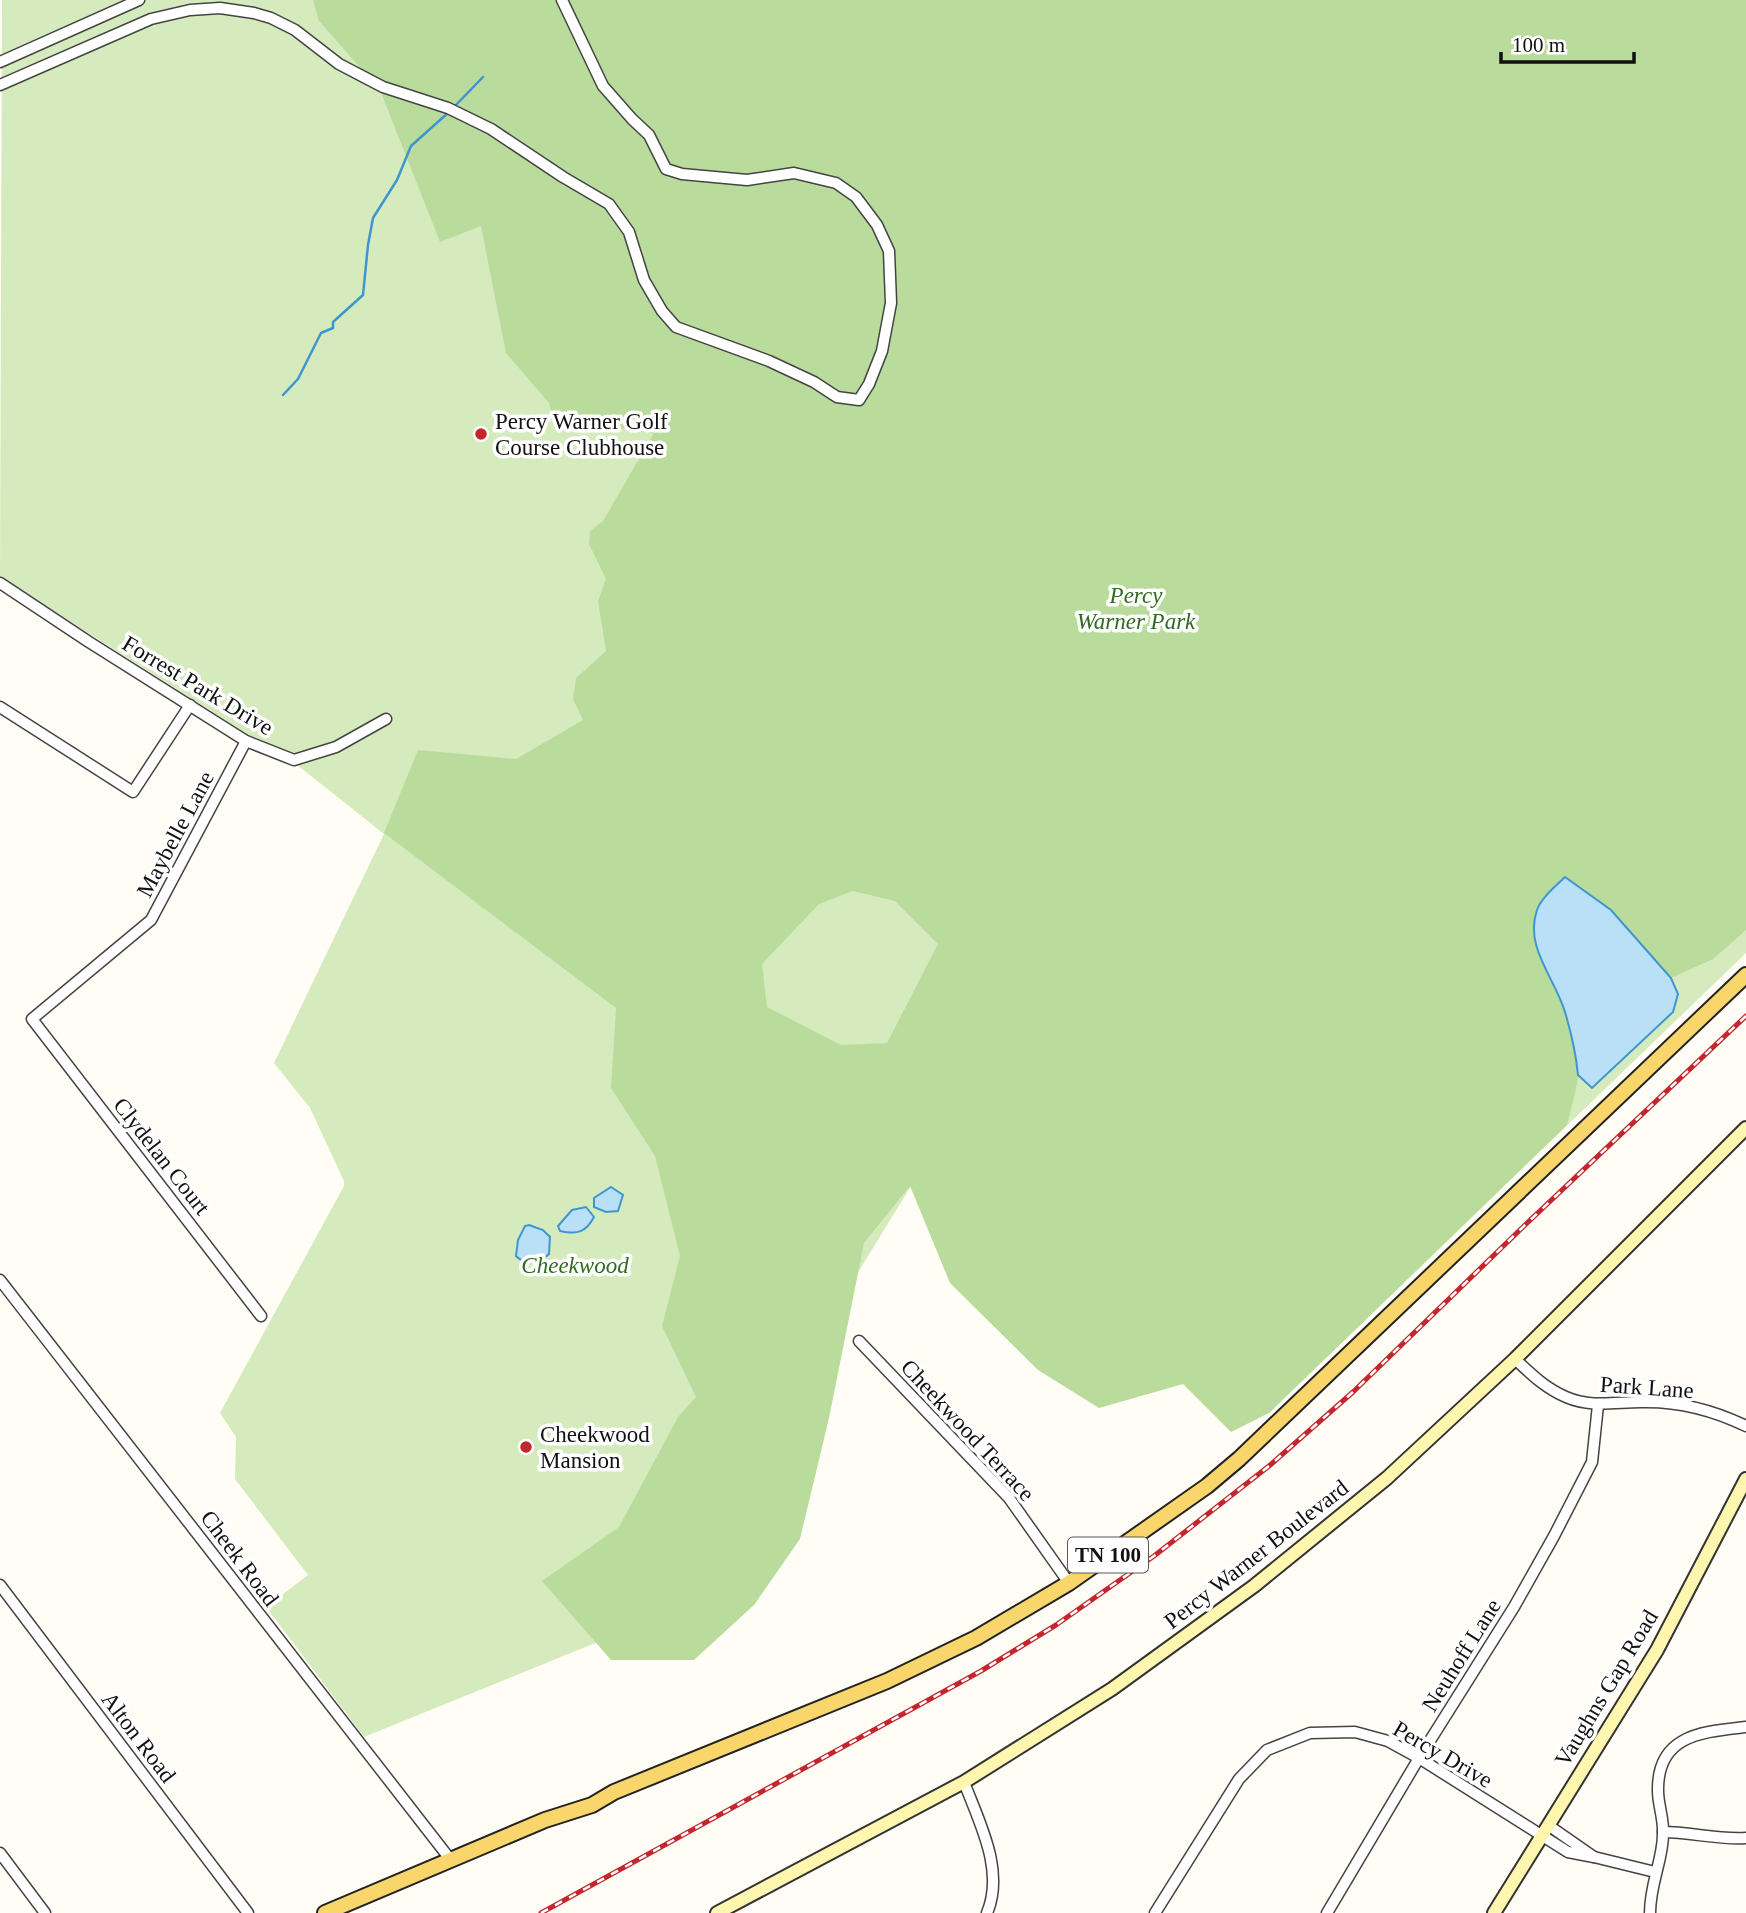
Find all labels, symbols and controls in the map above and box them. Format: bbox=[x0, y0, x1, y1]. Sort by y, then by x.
scale bar bbox=[1501, 21, 1634, 65]
text: 100 m bbox=[1512, 33, 1565, 57]
place label: Percy Warner Golf Course Clubhouse bbox=[495, 409, 668, 460]
marker: Percy Warner Golf Course Clubhouse bbox=[473, 426, 489, 442]
park label: Percy Warner Park bbox=[1077, 583, 1196, 634]
street label: Forrest Park Drive bbox=[118, 631, 278, 740]
street label: Maybelle Lane bbox=[132, 767, 219, 901]
street label: Clydelan Court bbox=[108, 1093, 215, 1220]
park label: Cheekwood bbox=[521, 1253, 629, 1278]
street label: Cheekwood Terrace bbox=[896, 1355, 1039, 1506]
street label: Park Lane bbox=[1599, 1372, 1695, 1403]
place label: Cheekwood Mansion bbox=[540, 1422, 650, 1473]
marker: Cheekwood Mansion bbox=[518, 1439, 534, 1455]
street label: Percy Warner Boulevard bbox=[1159, 1475, 1354, 1634]
street label: Cheek Road bbox=[196, 1506, 284, 1611]
road number: TN 100 bbox=[1068, 1538, 1148, 1572]
street label: Neuhoff Lane bbox=[1417, 1594, 1506, 1716]
street label: Vaughns Gap Road bbox=[1550, 1605, 1663, 1771]
street label: Alton Road bbox=[97, 1687, 181, 1788]
street label: Percy Drive bbox=[1389, 1716, 1497, 1793]

